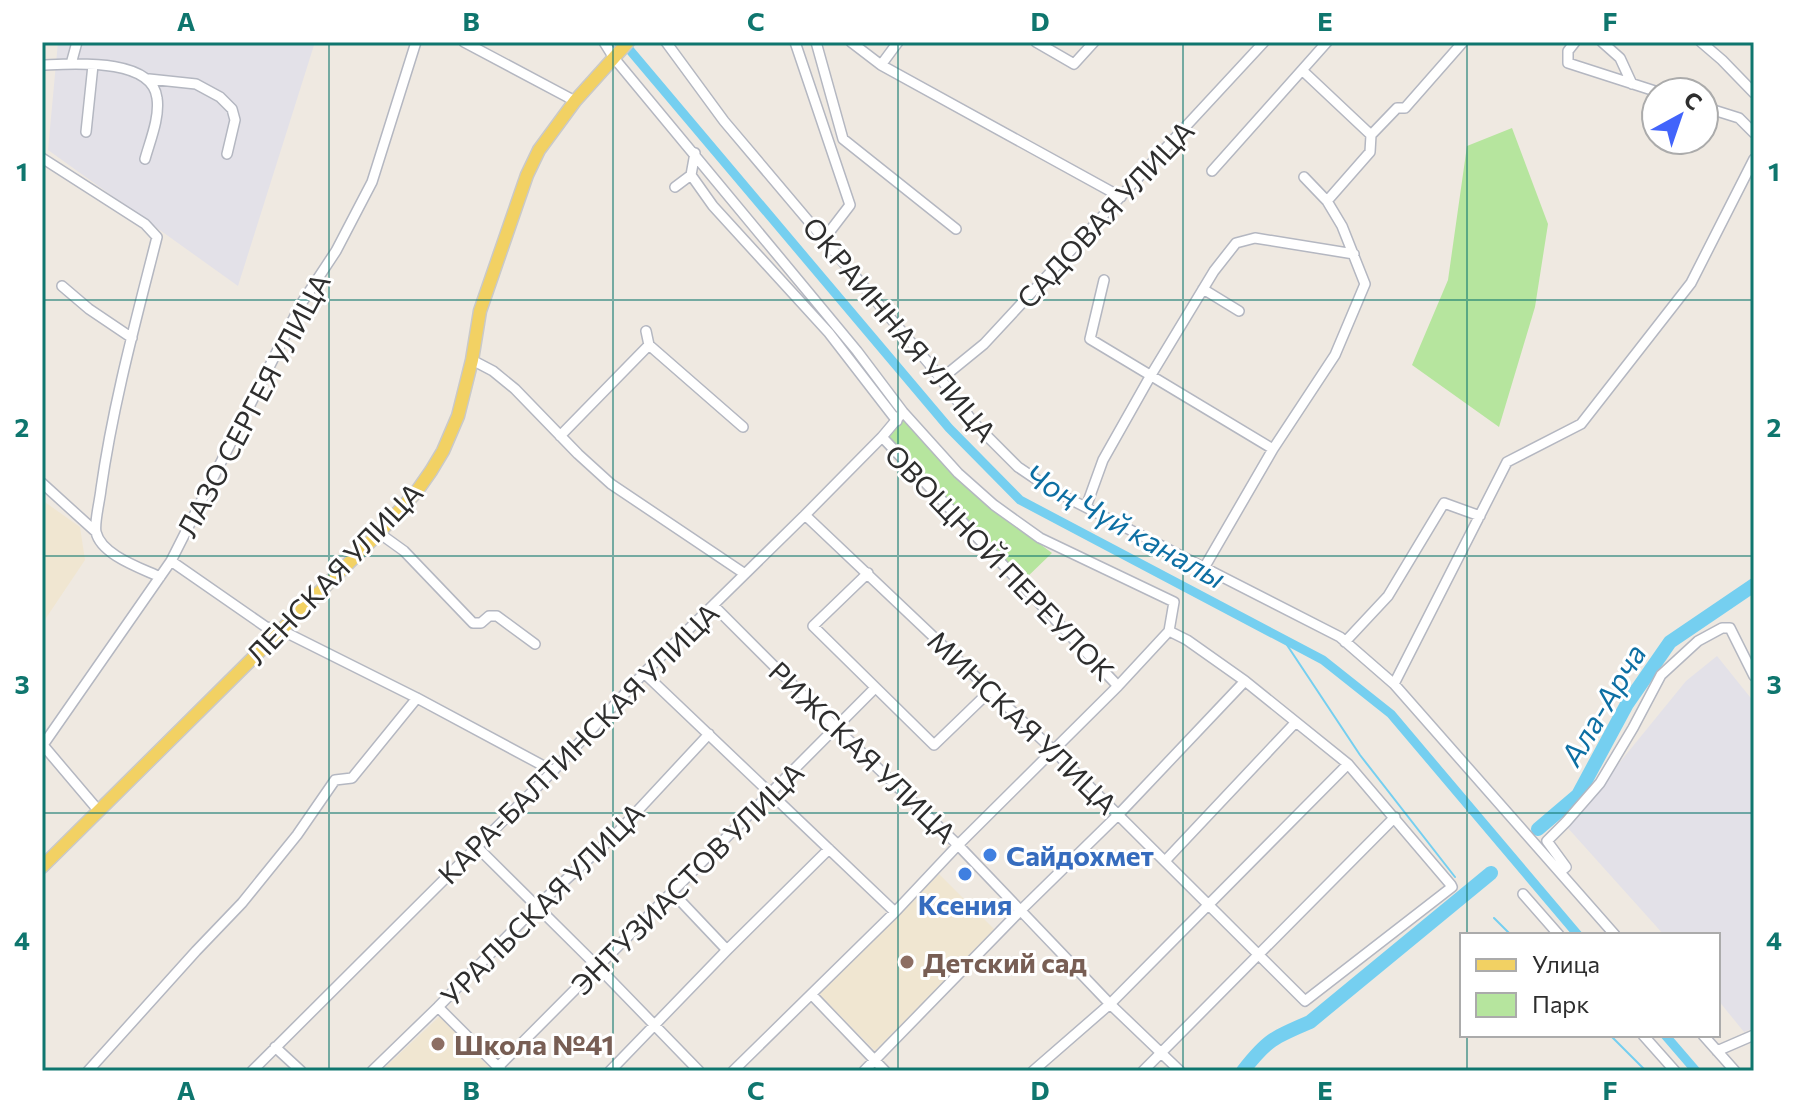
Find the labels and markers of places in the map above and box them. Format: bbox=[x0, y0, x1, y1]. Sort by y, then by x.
place label: Сайдохмет bbox=[1006, 838, 1154, 872]
marker: Сайдохмет bbox=[981, 846, 999, 864]
marker: Ксения bbox=[956, 865, 974, 883]
place label: Ксения bbox=[918, 887, 1012, 921]
place label: Детский сад bbox=[923, 945, 1087, 979]
marker: Детский сад bbox=[898, 953, 916, 971]
place label: Школа №41 bbox=[454, 1027, 614, 1061]
marker: Школа №41 bbox=[429, 1035, 447, 1053]

